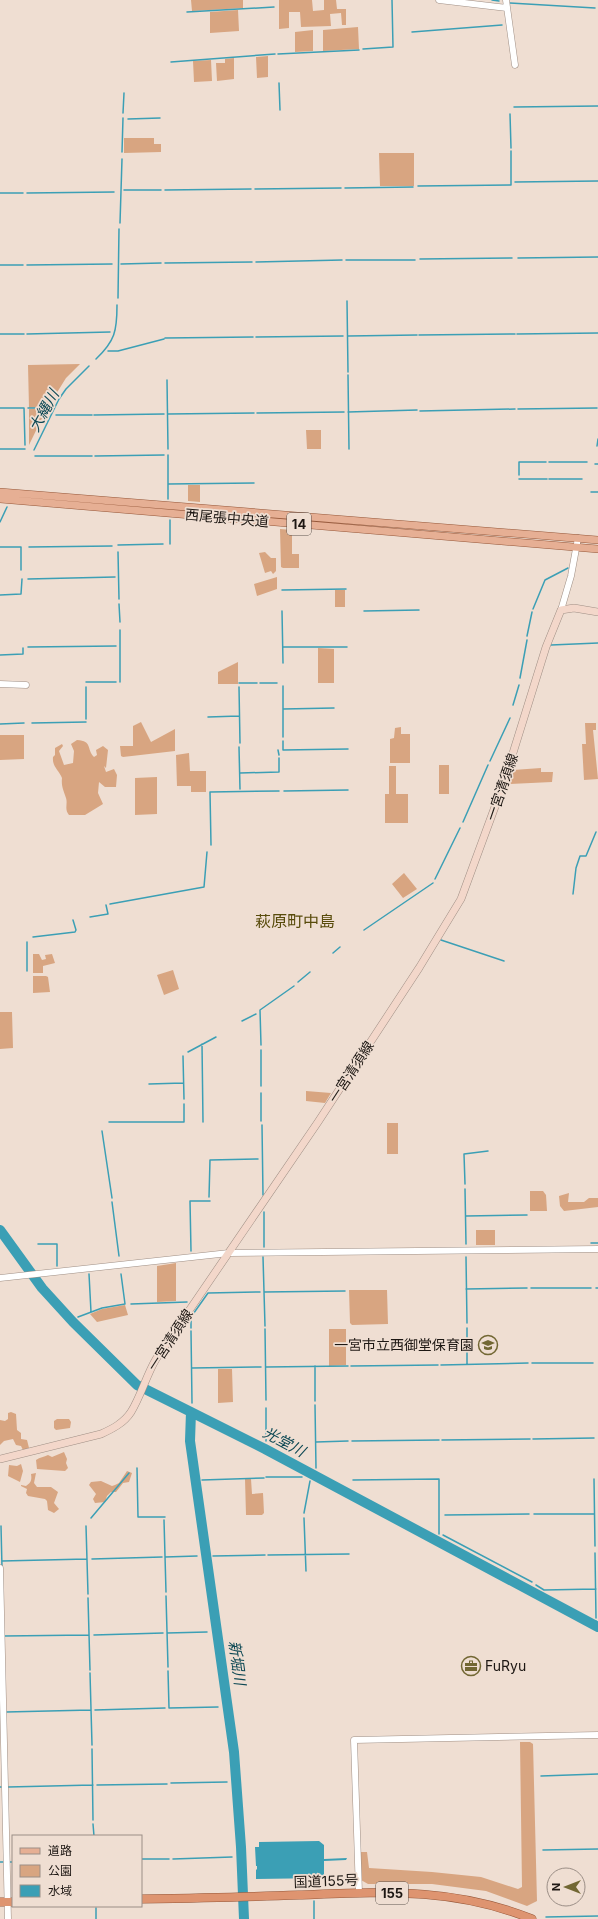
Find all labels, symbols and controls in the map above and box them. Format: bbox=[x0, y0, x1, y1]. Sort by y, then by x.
water label: 大縄川 bbox=[24, 385, 64, 435]
street label: 西尾張中央道 bbox=[184, 505, 270, 530]
road number: 14 bbox=[287, 513, 311, 535]
street label: 一宮清須線 bbox=[482, 751, 521, 823]
district label: 萩原町中島 bbox=[255, 911, 335, 931]
street label: 一宮清須線 bbox=[324, 1038, 377, 1106]
street label: 一宮清須線 bbox=[143, 1306, 196, 1374]
school or university icon: 一宮市立西御堂保育園 bbox=[477, 1334, 499, 1356]
place label: 一宮市立西御堂保育園 bbox=[334, 1336, 474, 1353]
water label: 光堂川 bbox=[260, 1423, 310, 1461]
water label: 新堀川 bbox=[225, 1639, 250, 1689]
office icon: FuRyu bbox=[460, 1655, 482, 1677]
place label: FuRyu bbox=[485, 1657, 526, 1674]
legend bbox=[12, 1835, 142, 1907]
text: 道路 bbox=[48, 1843, 72, 1858]
text: 公園 bbox=[48, 1863, 72, 1878]
north arrow bbox=[546, 1867, 586, 1907]
street label: 国道155号 bbox=[293, 1871, 359, 1890]
road number: 155 bbox=[376, 1882, 408, 1904]
text: 水域 bbox=[48, 1883, 72, 1898]
text: N bbox=[549, 1883, 563, 1891]

